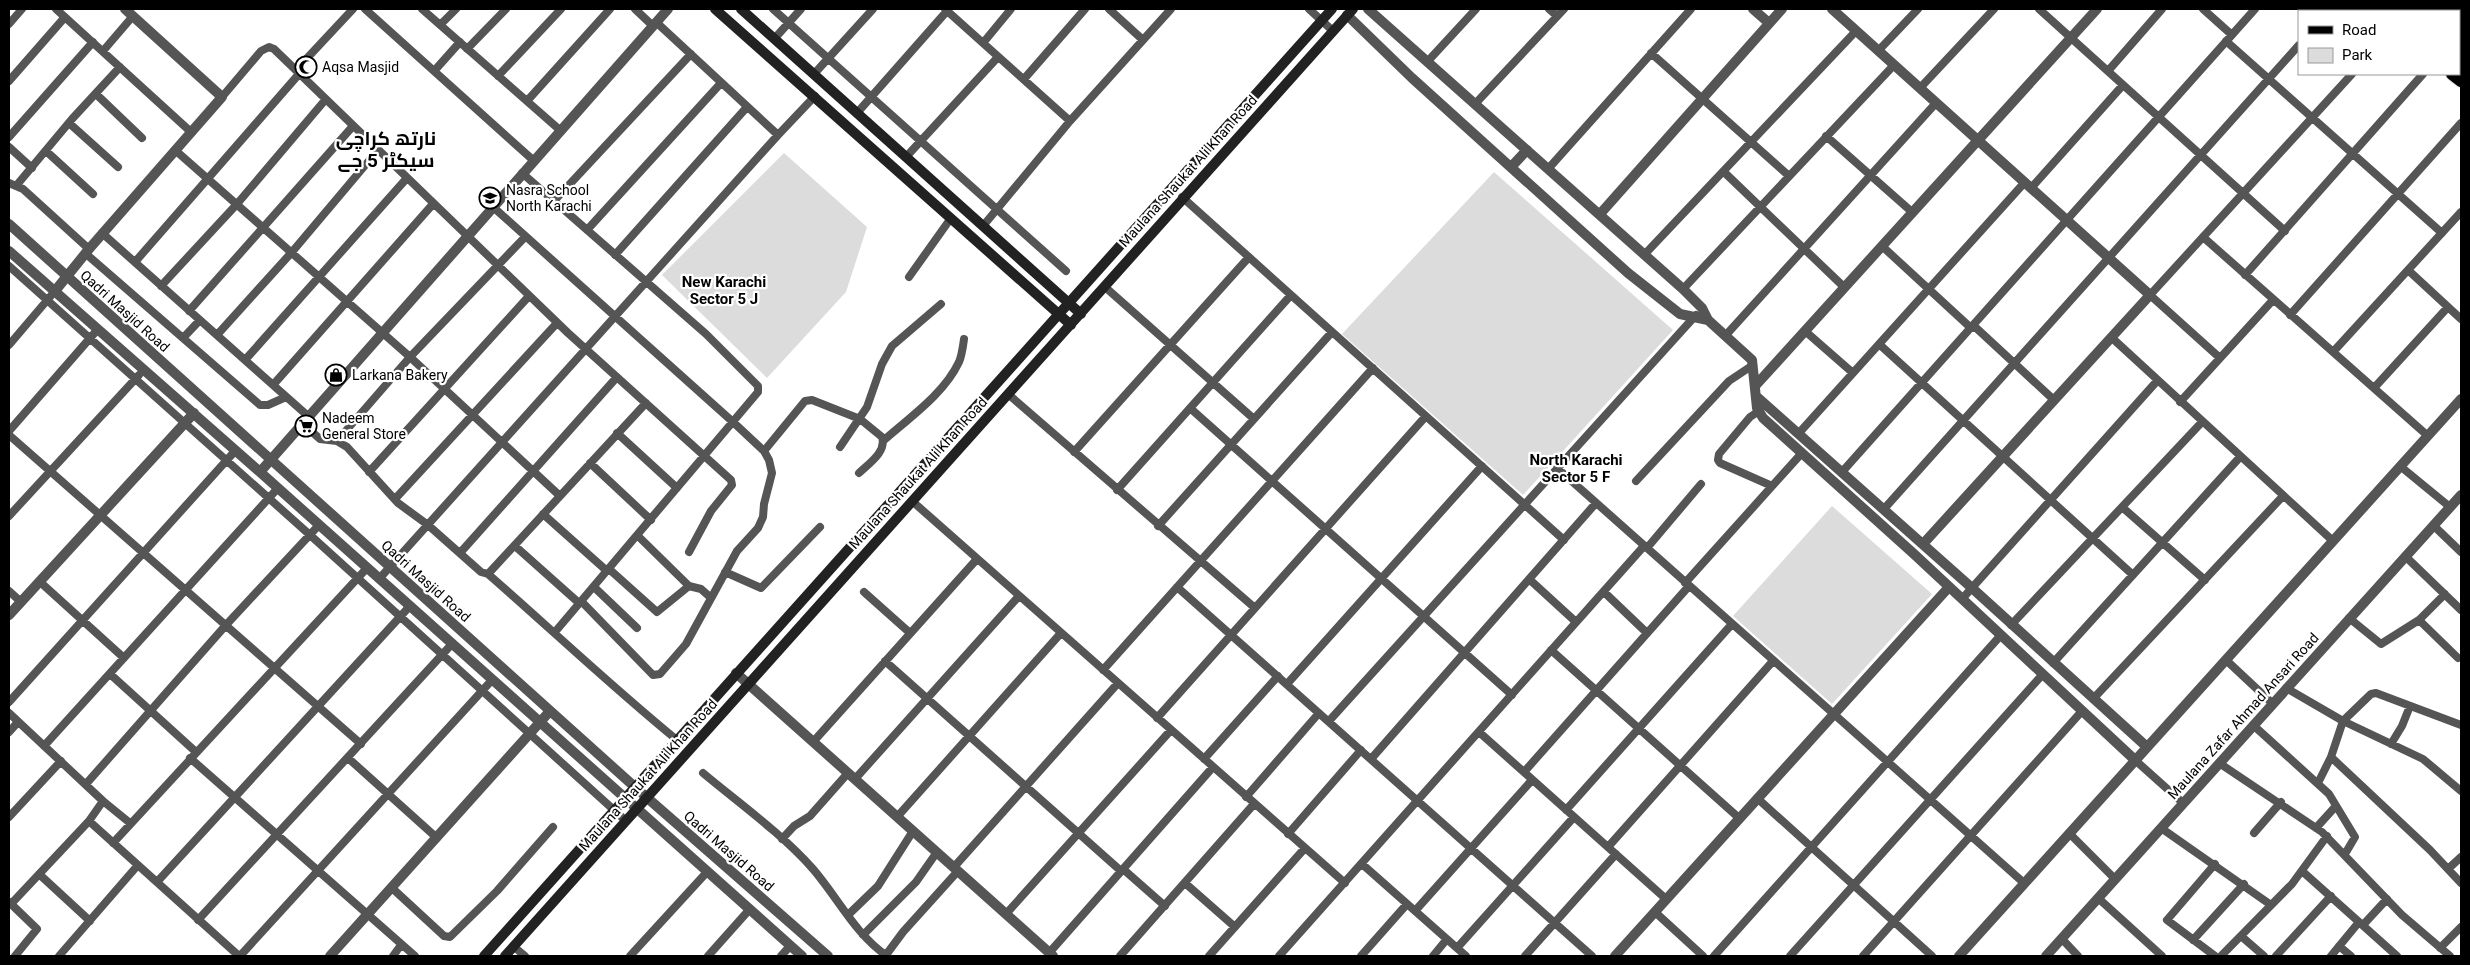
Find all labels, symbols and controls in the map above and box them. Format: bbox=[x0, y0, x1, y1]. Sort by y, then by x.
legend bbox=[2298, 10, 2460, 75]
text: Road bbox=[2342, 21, 2376, 39]
text: Park bbox=[2342, 46, 2373, 64]
mosque icon: Aqsa Masjid bbox=[294, 55, 318, 79]
place label: Aqsa Masjid bbox=[322, 59, 399, 75]
street label: Maulana Shaukat Ali Khan Road bbox=[1116, 92, 1260, 250]
district label: نارتھ کراچی سیکٹر 5 جے bbox=[336, 127, 436, 172]
place label: Nasra School North Karachi bbox=[506, 182, 592, 214]
school or university icon: Nasra School North Karachi bbox=[478, 186, 502, 210]
street label: Qadri Masjid Road bbox=[77, 267, 173, 355]
district label: New Karachi Sector 5 J bbox=[682, 273, 766, 308]
shop icon: Larkana Bakery bbox=[324, 363, 348, 387]
place label: Larkana Bakery bbox=[352, 367, 448, 383]
street label: Maulana Shaukat Ali Khan Road bbox=[846, 394, 990, 552]
place label: Nadeem General Store bbox=[322, 410, 406, 442]
supermarket icon: Nadeem General Store bbox=[294, 414, 318, 438]
district label: North Karachi Sector 5 F bbox=[1529, 451, 1623, 486]
street label: Qadri Masjid Road bbox=[378, 537, 474, 625]
street label: Maulana Zafar Ahmad Ansari Road bbox=[2164, 630, 2322, 802]
street label: Maulana Shaukat Ali Khan Road bbox=[576, 696, 720, 854]
street label: Qadri Masjid Road bbox=[681, 808, 777, 894]

